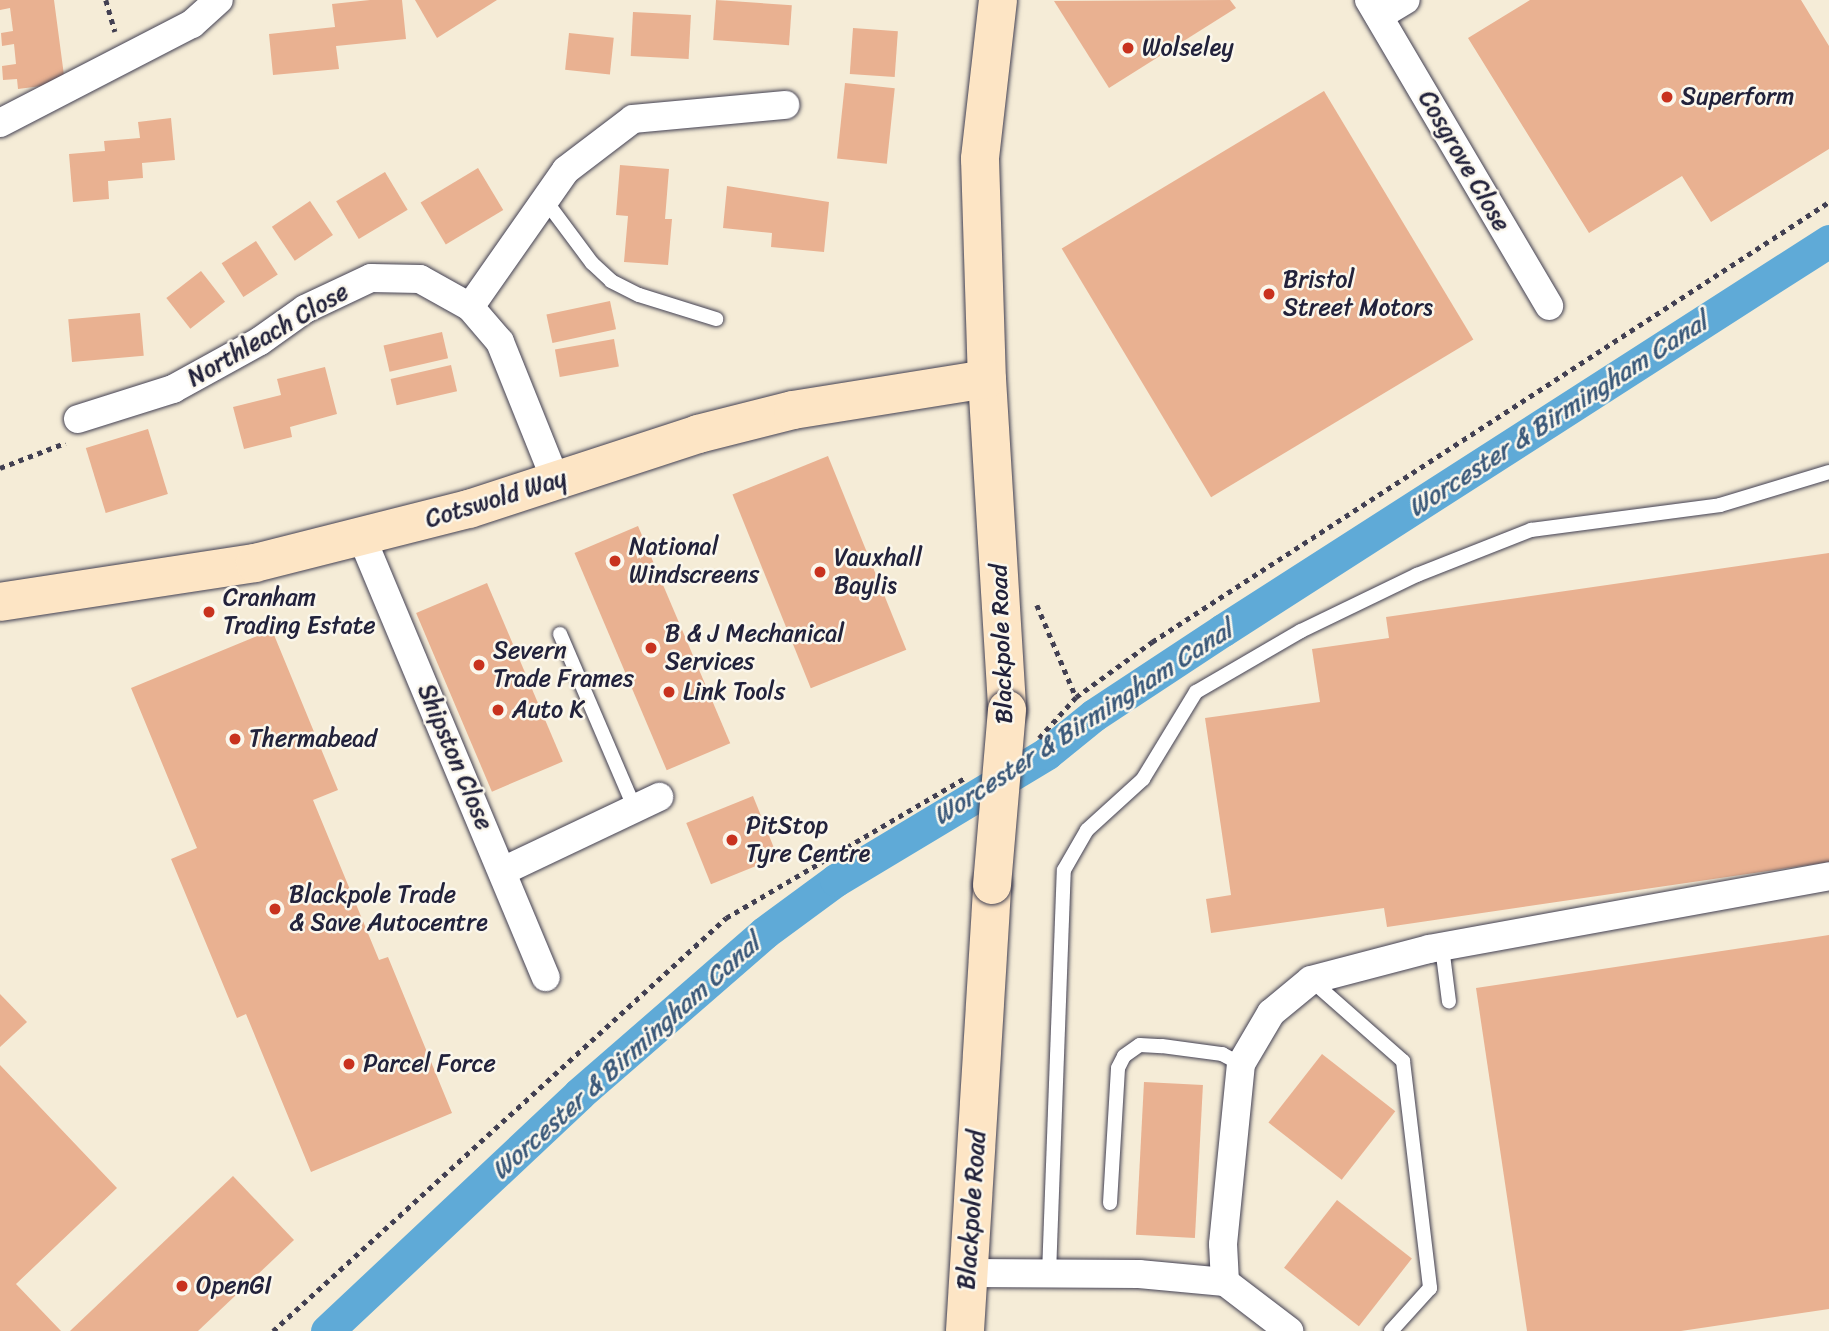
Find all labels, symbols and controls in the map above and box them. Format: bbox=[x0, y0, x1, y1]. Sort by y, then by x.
place label: Wolseley bbox=[1142, 34, 1234, 62]
marker: Wolseley bbox=[1120, 40, 1136, 56]
place label: Superform bbox=[1681, 83, 1794, 111]
street label: Cosgrove Close bbox=[1412, 85, 1516, 237]
marker: Superform bbox=[1659, 89, 1675, 105]
place label: Bristol Street Motors bbox=[1283, 266, 1433, 322]
street label: Northleach Close bbox=[182, 277, 354, 393]
marker: Bristol Street Motors bbox=[1261, 286, 1277, 302]
water label: Worcester & Birmingham Canal bbox=[1402, 306, 1714, 524]
street label: Cotswold Way bbox=[422, 464, 570, 534]
place label: National Windscreens bbox=[629, 533, 759, 589]
place label: Vauxhall Baylis bbox=[834, 544, 922, 600]
marker: National Windscreens bbox=[607, 553, 623, 569]
marker: Vauxhall Baylis bbox=[812, 564, 828, 580]
street label: Blackpole Road bbox=[985, 564, 1019, 724]
place label: Cranham Trading Estate bbox=[223, 584, 376, 640]
marker: Cranham Trading Estate bbox=[201, 604, 217, 620]
water label: Worcester & Birmingham Canal bbox=[927, 614, 1239, 832]
place label: B & J Mechanical Services bbox=[665, 620, 844, 676]
place label: Severn Trade Frames bbox=[493, 637, 633, 693]
marker: B & J Mechanical Services bbox=[643, 640, 659, 656]
marker: Severn Trade Frames bbox=[471, 657, 487, 673]
place label: Link Tools bbox=[683, 678, 786, 706]
street label: Shipston Close bbox=[411, 680, 499, 834]
marker: Link Tools bbox=[661, 684, 677, 700]
place label: Auto K bbox=[512, 696, 584, 724]
marker: Auto K bbox=[490, 702, 506, 718]
place label: Thermabead bbox=[249, 725, 377, 753]
marker: Thermabead bbox=[227, 731, 243, 747]
place label: PitStop Tyre Centre bbox=[746, 812, 871, 868]
marker: PitStop Tyre Centre bbox=[724, 832, 740, 848]
place label: Blackpole Trade & Save Autocentre bbox=[289, 881, 488, 937]
marker: Blackpole Trade & Save Autocentre bbox=[267, 901, 283, 917]
water label: Worcester & Birmingham Canal bbox=[485, 928, 767, 1186]
place label: Parcel Force bbox=[363, 1050, 496, 1078]
marker: Parcel Force bbox=[341, 1056, 357, 1072]
street label: Blackpole Road bbox=[952, 1129, 992, 1291]
place label: OpenGI bbox=[196, 1272, 272, 1300]
marker: OpenGI bbox=[174, 1278, 190, 1294]

